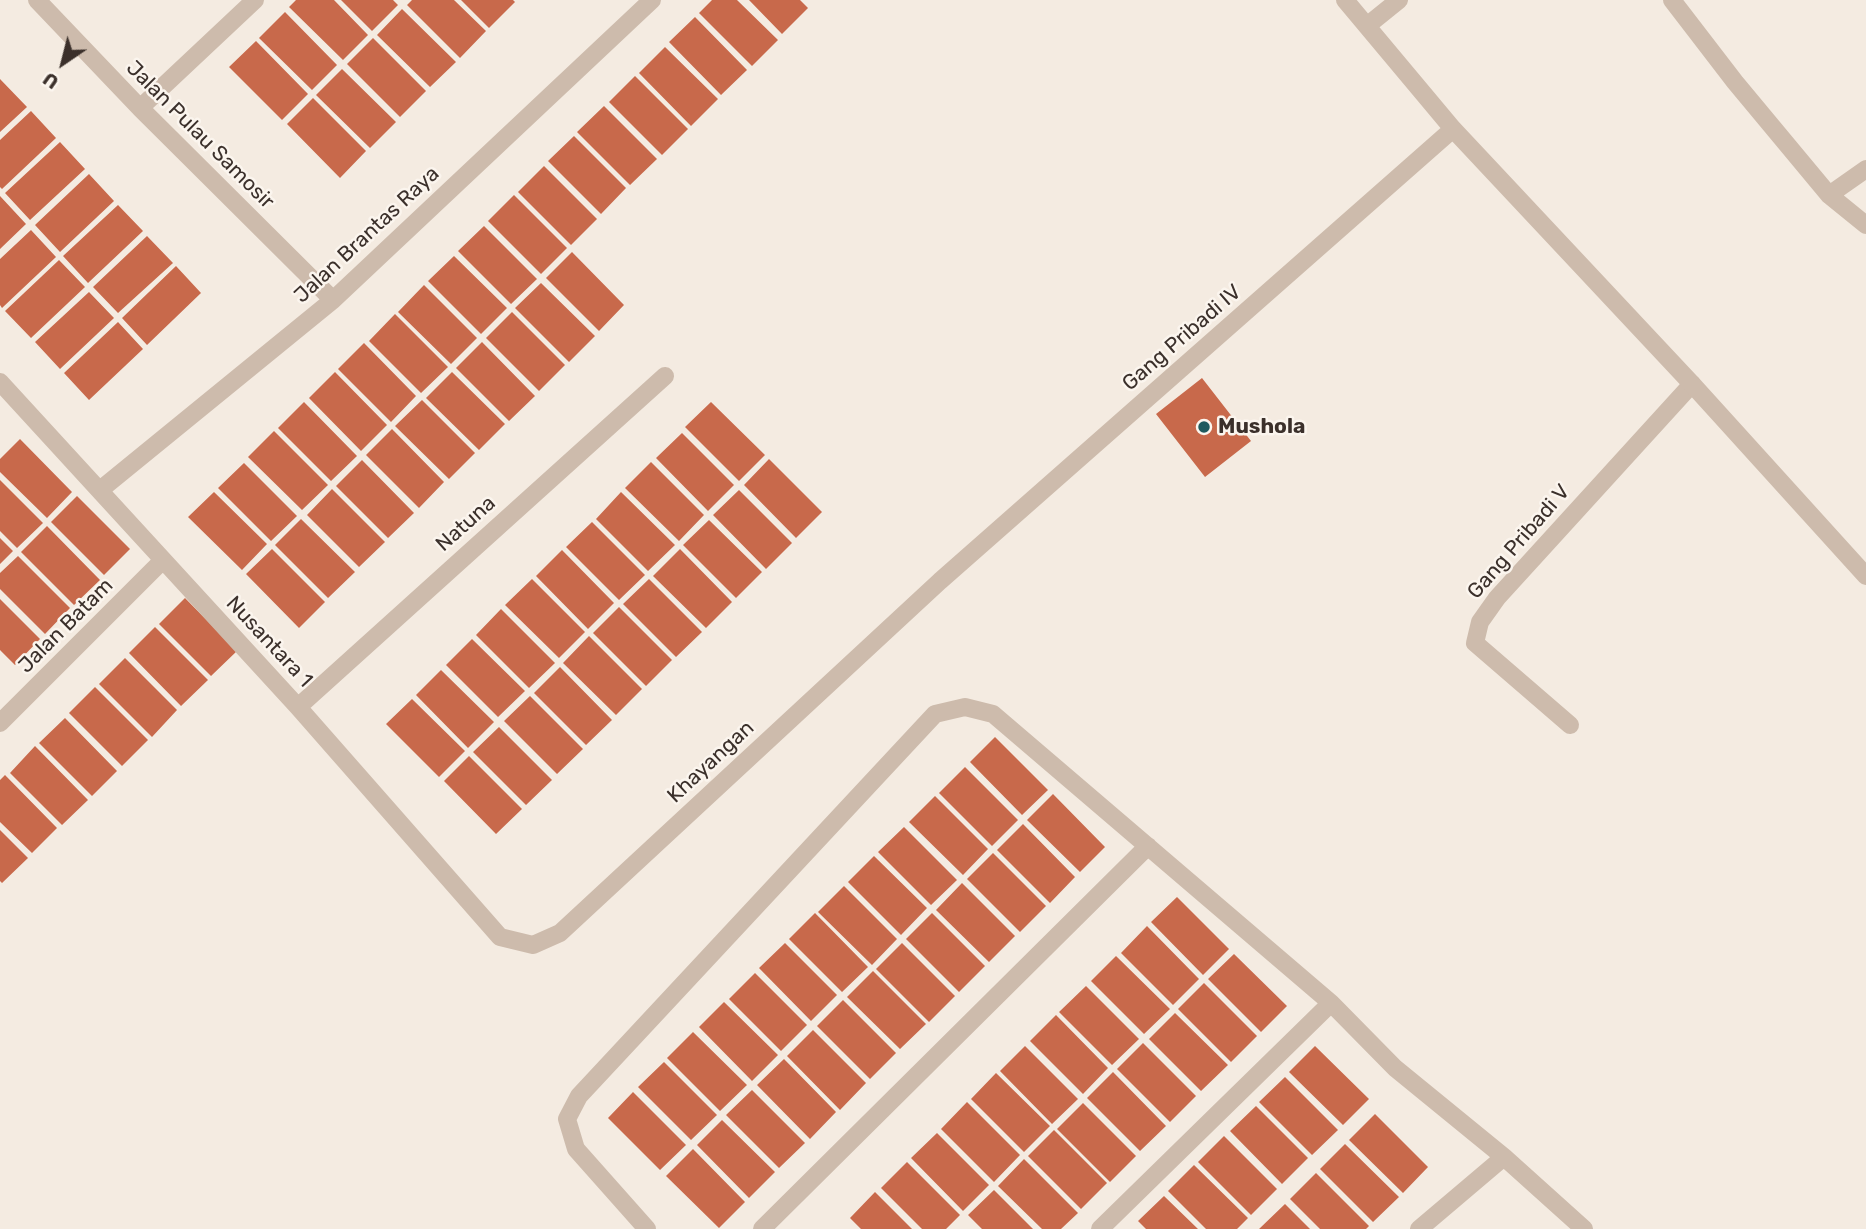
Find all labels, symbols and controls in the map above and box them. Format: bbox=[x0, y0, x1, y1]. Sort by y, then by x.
north arrow bbox=[28, 28, 98, 98]
street label: Jalan Pulau Samosir bbox=[121, 56, 279, 214]
text: U bbox=[38, 67, 63, 94]
street label: Jalan Brantas Raya bbox=[289, 161, 445, 309]
street label: Gang Pribadi IV bbox=[1117, 280, 1247, 396]
place label: Mushola bbox=[1218, 414, 1305, 440]
marker: Mushola bbox=[1196, 419, 1212, 435]
street label: Gang Pribadi V bbox=[1462, 480, 1576, 604]
street label: Natuna bbox=[431, 491, 501, 557]
street label: Jalan Batam bbox=[13, 573, 119, 679]
street label: Nusantara 1 bbox=[220, 591, 318, 693]
street label: Khayangan bbox=[663, 716, 759, 808]

